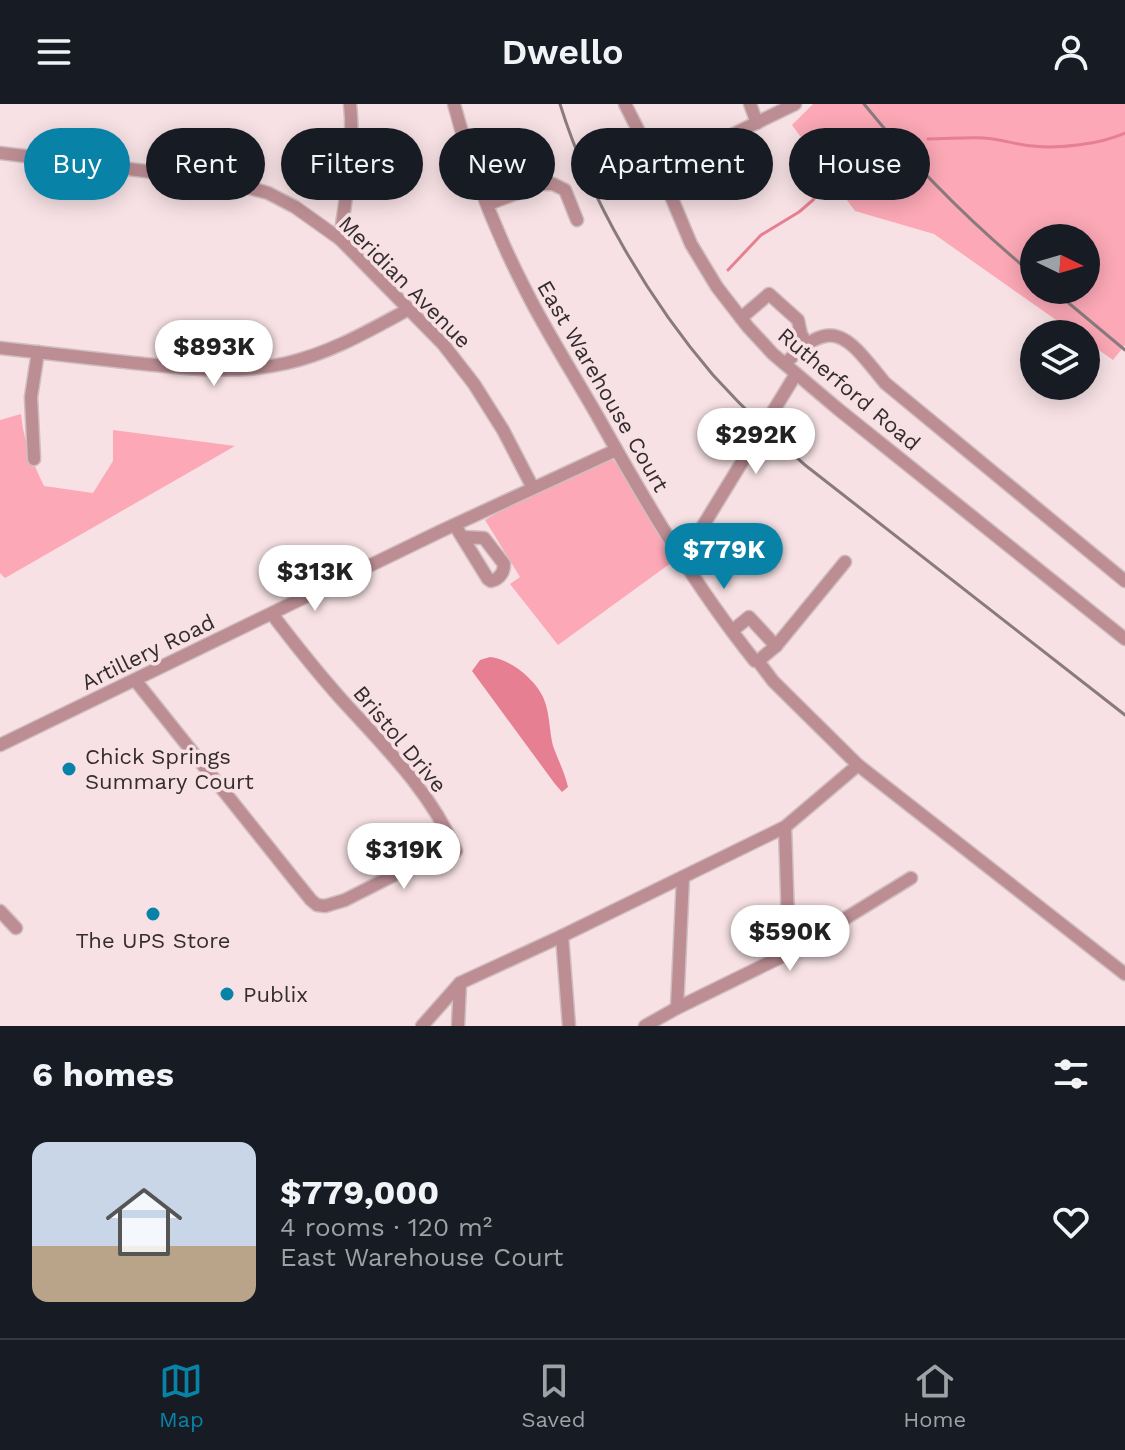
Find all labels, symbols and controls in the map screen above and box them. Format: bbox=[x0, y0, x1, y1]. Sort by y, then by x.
icon: menu bbox=[32, 30, 76, 74]
icon: person bbox=[1049, 30, 1093, 74]
text: Dwello bbox=[501, 31, 624, 73]
chip: Buy bbox=[24, 128, 130, 200]
chip: Rent bbox=[146, 128, 265, 200]
chip: Filters bbox=[281, 128, 423, 200]
chip: New bbox=[439, 128, 555, 200]
chip: Apartment bbox=[571, 128, 773, 200]
chip: House bbox=[789, 128, 930, 200]
street label: Meridian Avenue bbox=[334, 211, 476, 353]
north arrow bbox=[1020, 224, 1100, 304]
map controls bbox=[1020, 224, 1100, 400]
street label: East Warehouse Court bbox=[532, 276, 674, 496]
pin: $893K bbox=[158, 320, 270, 388]
button: layers bbox=[1020, 320, 1100, 400]
street label: Rutherford Road bbox=[773, 322, 925, 456]
text: $893K bbox=[173, 331, 255, 361]
pin: $292K bbox=[700, 408, 812, 476]
text: $292K bbox=[715, 419, 797, 449]
pin: $779K bbox=[668, 523, 780, 591]
text: $779K bbox=[683, 534, 765, 564]
pin: $313K bbox=[259, 545, 371, 613]
text: $313K bbox=[277, 556, 353, 586]
street label: Artillery Road bbox=[77, 609, 219, 695]
street label: Bristol Drive bbox=[348, 681, 452, 797]
place label: Chick Springs Summary Court bbox=[85, 744, 254, 794]
marker: Chick Springs Summary Court bbox=[60, 760, 78, 778]
pin: $319K bbox=[348, 823, 460, 891]
text: $319K bbox=[365, 834, 443, 864]
marker: The UPS Store bbox=[144, 905, 162, 923]
pin: $590K bbox=[734, 905, 846, 973]
text: $590K bbox=[749, 916, 831, 946]
place label: The UPS Store bbox=[75, 928, 231, 953]
place label: Publix bbox=[243, 982, 308, 1007]
marker: Publix bbox=[218, 985, 236, 1003]
icon: filters bbox=[1049, 1052, 1093, 1096]
text: 6 homes bbox=[32, 1054, 174, 1094]
text: $779,000 bbox=[280, 1172, 439, 1212]
icon: home bbox=[96, 1174, 192, 1270]
icon: heart bbox=[1049, 1200, 1093, 1244]
text: 4 rooms · 120 m² bbox=[280, 1212, 492, 1242]
text: East Warehouse Court bbox=[280, 1242, 564, 1272]
tab: Map bbox=[159, 1359, 204, 1432]
tab: Saved bbox=[522, 1359, 585, 1432]
tab: Home bbox=[903, 1359, 966, 1432]

